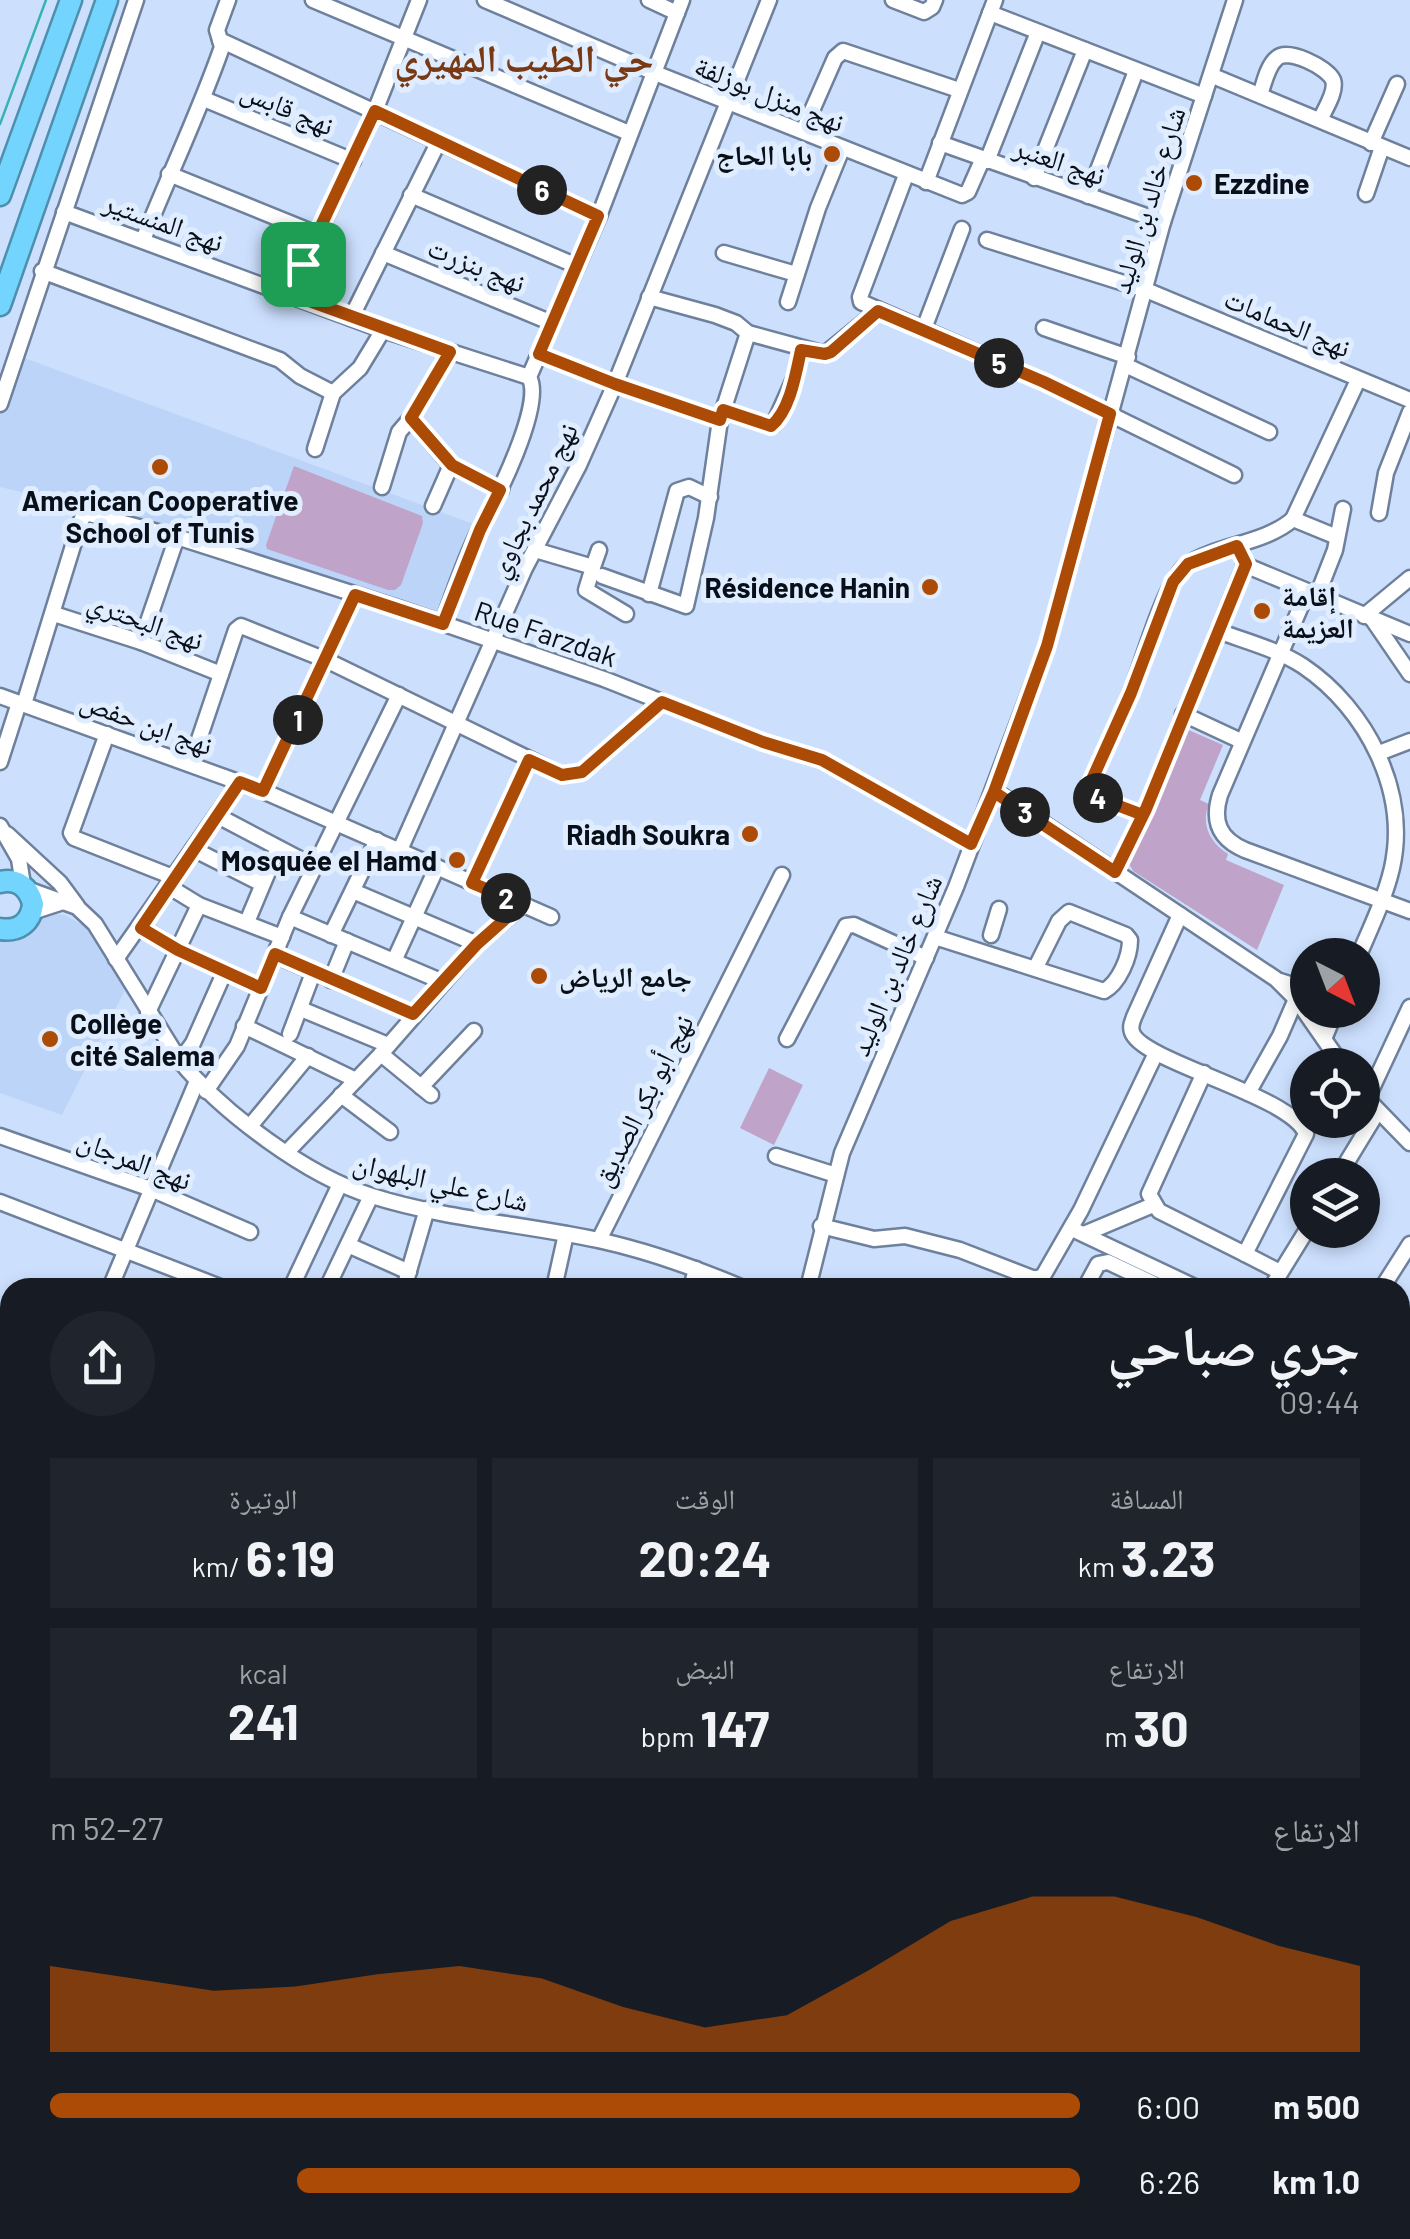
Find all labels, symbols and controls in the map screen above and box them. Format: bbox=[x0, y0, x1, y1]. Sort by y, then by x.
district label: حي الطيب المهيري bbox=[394, 34, 654, 88]
street label: نهج منزل بوزلفة bbox=[690, 48, 850, 140]
street label: نهج قابس bbox=[236, 72, 340, 144]
street label: شارع خالد بن الوليد bbox=[1102, 103, 1193, 298]
street label: نهج العنبر bbox=[1008, 128, 1110, 193]
place label: بابا الحاج bbox=[716, 137, 812, 173]
marker: بابا الحاج bbox=[821, 143, 843, 165]
pin: 6 bbox=[517, 165, 567, 215]
place label: Ezzdine bbox=[1214, 166, 1310, 200]
marker: Ezzdine bbox=[1183, 172, 1205, 194]
text: 6 bbox=[534, 173, 550, 207]
street label: نهج المنستير bbox=[98, 183, 229, 260]
pin bbox=[261, 222, 346, 307]
street label: نهج بنزرت bbox=[422, 229, 531, 301]
icon: arrive bbox=[276, 237, 331, 292]
street label: نهج الحمامات bbox=[1219, 280, 1356, 366]
pin: 5 bbox=[974, 338, 1024, 388]
text: 5 bbox=[991, 346, 1007, 380]
street label: نهج محمد بجاوي bbox=[480, 417, 591, 586]
marker: American Cooperative School of Tunis bbox=[149, 456, 171, 478]
place label: American Cooperative School of Tunis bbox=[21, 483, 299, 549]
place label: Résidence Hanin bbox=[705, 570, 910, 604]
marker: Résidence Hanin bbox=[919, 576, 941, 598]
place label: إقامة العزيمة bbox=[1282, 578, 1354, 645]
street label: نهج البحتري bbox=[81, 583, 209, 663]
street label: Rue Farzdak bbox=[470, 593, 622, 673]
marker: إقامة العزيمة bbox=[1251, 600, 1273, 622]
street label: نهج ابن حفص bbox=[75, 682, 218, 764]
pin: 1 bbox=[273, 695, 323, 745]
text: 1 bbox=[293, 703, 303, 737]
pin: 4 bbox=[1073, 773, 1123, 823]
text: 4 bbox=[1090, 781, 1106, 815]
pin: 3 bbox=[1000, 787, 1050, 837]
text: 3 bbox=[1017, 795, 1033, 829]
place label: Riadh Soukra bbox=[566, 817, 730, 851]
marker: Riadh Soukra bbox=[739, 823, 761, 845]
place label: Mosquée el Hamd bbox=[221, 843, 437, 877]
marker: Mosquée el Hamd bbox=[446, 849, 468, 871]
street label: شارع خالد بن الوليد bbox=[842, 869, 950, 1061]
pin: 2 bbox=[481, 873, 531, 923]
text: 2 bbox=[498, 881, 514, 915]
north arrow bbox=[1290, 938, 1380, 1028]
map controls bbox=[1290, 938, 1380, 1248]
place label: جامع الرياض bbox=[559, 959, 692, 996]
marker: جامع الرياض bbox=[528, 965, 550, 987]
place label: Collège cité Salema bbox=[70, 1006, 215, 1072]
street label: نهج أبو بكر الصديق bbox=[584, 1008, 702, 1193]
marker: Collège cité Salema bbox=[39, 1028, 61, 1050]
button: locate bbox=[1290, 1048, 1380, 1138]
street label: نهج المرجان bbox=[72, 1122, 197, 1198]
street label: شارع علي البلهوان bbox=[348, 1144, 532, 1225]
button: layers bbox=[1290, 1158, 1380, 1248]
button: share bbox=[50, 1311, 155, 1416]
text: جري صباحي bbox=[1107, 1311, 1360, 1377]
text: 09:44 bbox=[1279, 1382, 1360, 1420]
text: الوتيرة bbox=[229, 1481, 297, 1515]
text: الوقت bbox=[675, 1481, 735, 1515]
text: المسافة bbox=[1110, 1481, 1184, 1515]
text: 6:19 bbox=[246, 1527, 335, 1587]
text: 20:24 bbox=[639, 1527, 771, 1587]
text: 3.23 bbox=[1121, 1527, 1215, 1587]
text: /km bbox=[192, 1549, 246, 1583]
text: km bbox=[1078, 1549, 1121, 1583]
text: النبض bbox=[675, 1651, 735, 1685]
text: الارتفاع bbox=[1108, 1651, 1185, 1685]
text: kcal bbox=[239, 1656, 288, 1690]
text: 241 bbox=[228, 1690, 299, 1750]
text: 147 bbox=[700, 1697, 769, 1757]
text: 30 bbox=[1133, 1697, 1189, 1757]
text: bpm bbox=[641, 1719, 700, 1753]
text: m bbox=[1105, 1719, 1133, 1753]
text: 27–52 m bbox=[50, 1808, 163, 1846]
text: الارتفاع bbox=[1273, 1810, 1360, 1848]
text: 6:00 bbox=[1137, 2087, 1200, 2125]
text: 500 m bbox=[1273, 2087, 1360, 2125]
text: 6:26 bbox=[1139, 2162, 1200, 2200]
text: 1.0 km bbox=[1272, 2162, 1360, 2200]

